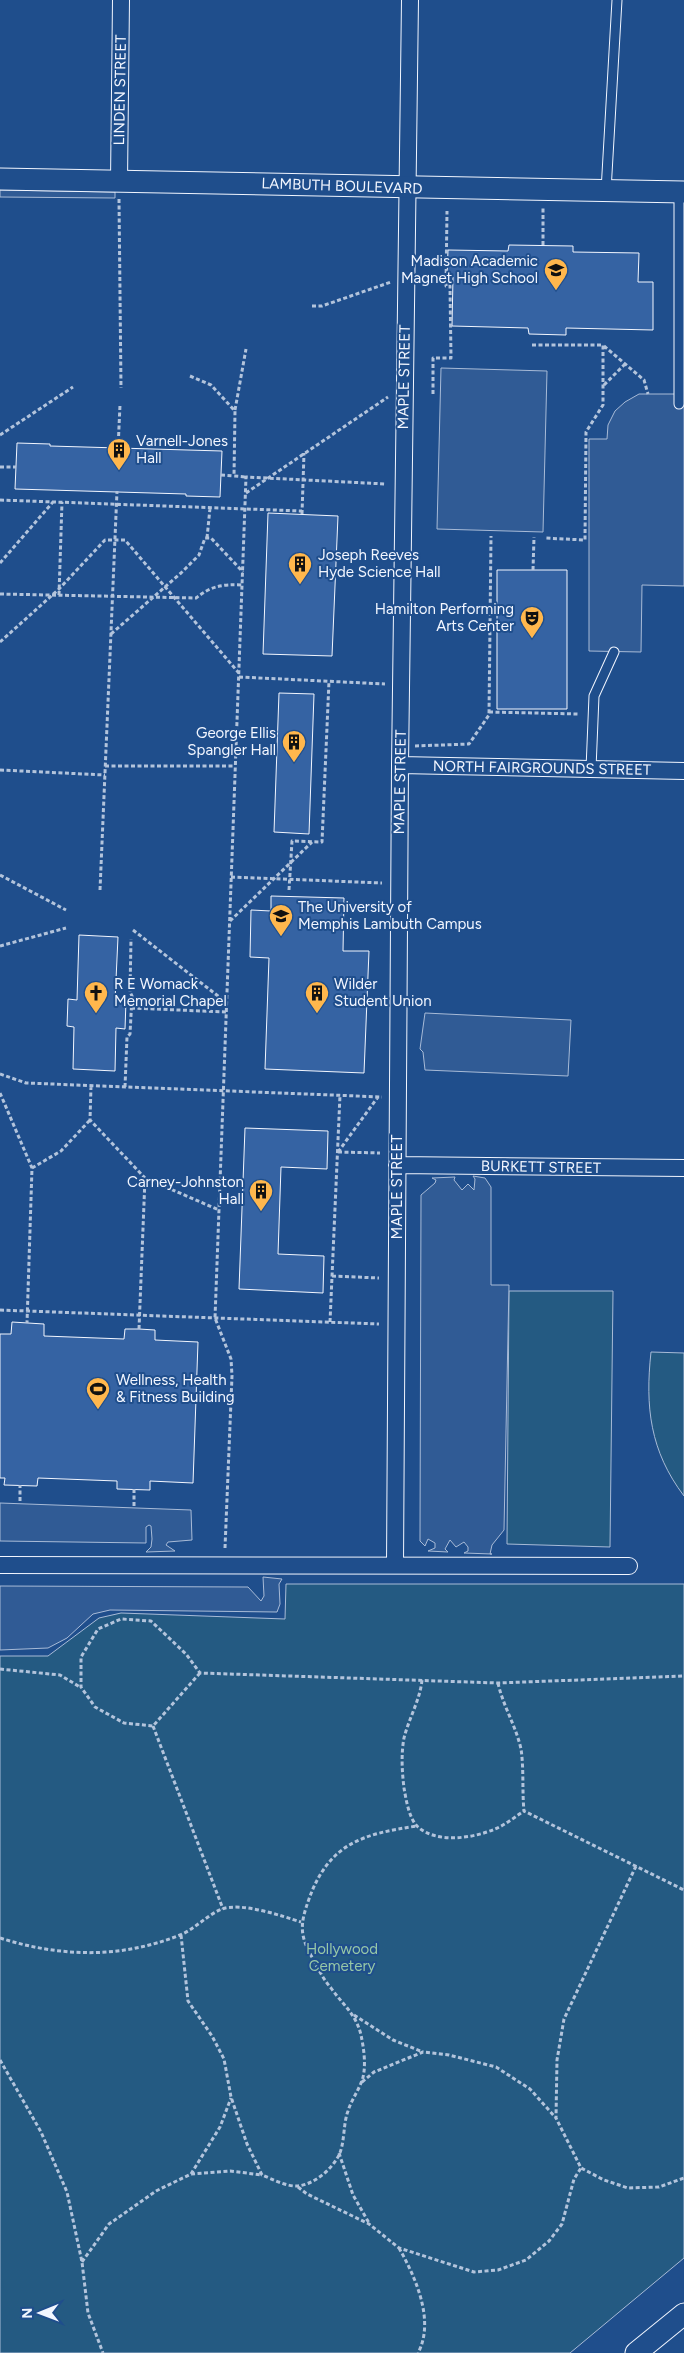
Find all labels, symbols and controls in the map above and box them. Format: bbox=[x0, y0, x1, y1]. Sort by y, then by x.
street label: LINDEN STREET bbox=[110, 34, 130, 146]
street label: LAMBUTH BOULEVARD bbox=[261, 174, 423, 198]
place label: Madison Academic Magnet High School bbox=[401, 252, 538, 287]
school or university icon: Madison Academic Magnet High School bbox=[543, 257, 569, 291]
street label: MAPLE STREET bbox=[394, 324, 414, 430]
place label: Varnell-Jones Hall bbox=[136, 432, 228, 467]
building icon: Varnell-Jones Hall bbox=[106, 437, 132, 471]
place label: Joseph Reeves Hyde Science Hall bbox=[318, 546, 441, 581]
building icon: Joseph Reeves Hyde Science Hall bbox=[287, 551, 313, 585]
place label: Hamilton Performing Arts Center bbox=[375, 600, 514, 635]
theatre icon: Hamilton Performing Arts Center bbox=[519, 605, 545, 639]
place label: George Ellis Spangler Hall bbox=[187, 724, 276, 759]
building icon: George Ellis Spangler Hall bbox=[281, 729, 307, 763]
street label: MAPLE STREET bbox=[390, 729, 410, 835]
street label: NORTH FAIRGROUNDS STREET bbox=[433, 757, 652, 779]
place label: The University of Memphis Lambuth Campus bbox=[298, 898, 482, 933]
school or university icon: The University of Memphis Lambuth Campus bbox=[268, 903, 294, 937]
place label: R E Womack Memorial Chapel bbox=[114, 975, 227, 1010]
place label: Wilder Student Union bbox=[334, 975, 432, 1010]
church icon: R E Womack Memorial Chapel bbox=[83, 980, 109, 1014]
building icon: Wilder Student Union bbox=[304, 980, 330, 1014]
street label: MAPLE STREET bbox=[388, 1134, 406, 1239]
street label: BURKETT STREET bbox=[481, 1157, 602, 1177]
place label: Carney-Johnston Hall bbox=[127, 1173, 244, 1208]
building icon: Carney-Johnston Hall bbox=[248, 1178, 274, 1212]
place label: Wellness, Health & Fitness Building bbox=[116, 1371, 235, 1406]
sports icon: Wellness, Health & Fitness Building bbox=[85, 1376, 111, 1410]
park label: Hollywood Cemetery bbox=[306, 1940, 378, 1975]
north arrow bbox=[15, 2288, 65, 2338]
text: N bbox=[19, 2308, 36, 2319]

